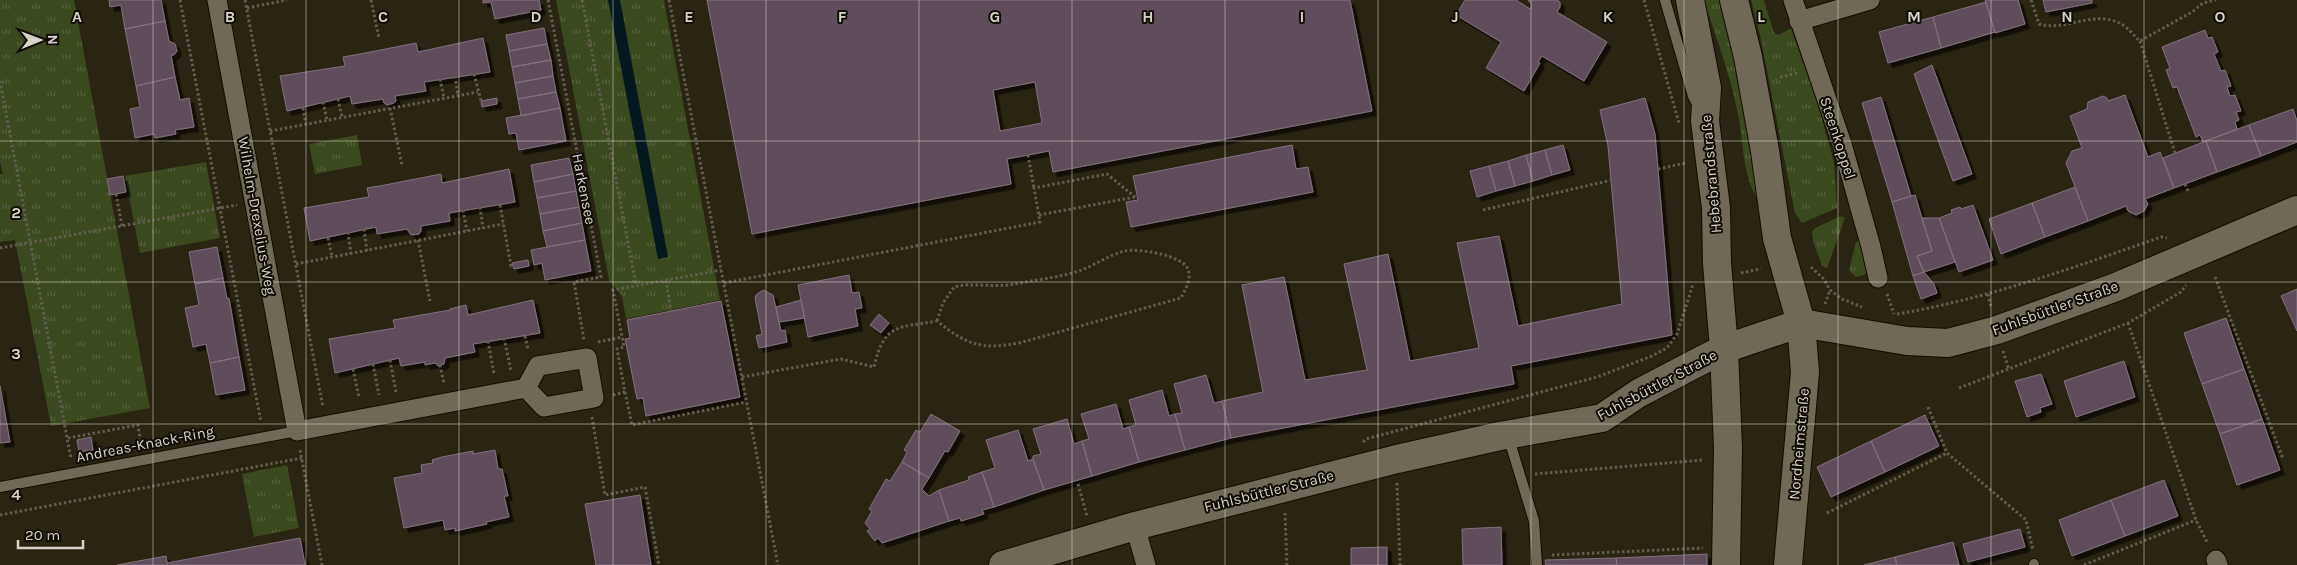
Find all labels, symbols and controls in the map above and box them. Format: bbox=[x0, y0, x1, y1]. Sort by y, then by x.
text: A bbox=[72, 7, 82, 26]
text: B bbox=[225, 7, 235, 26]
text: C bbox=[378, 7, 388, 26]
text: D bbox=[531, 7, 542, 26]
text: E bbox=[684, 7, 694, 26]
text: F bbox=[838, 7, 847, 26]
text: G bbox=[990, 7, 1000, 26]
text: H bbox=[1142, 7, 1154, 26]
text: I bbox=[1300, 7, 1304, 26]
text: J bbox=[1451, 7, 1459, 26]
text: K bbox=[1603, 7, 1614, 26]
text: L bbox=[1757, 7, 1765, 26]
text: M bbox=[1907, 7, 1921, 26]
text: N bbox=[2061, 7, 2073, 26]
text: O bbox=[2215, 7, 2226, 26]
north arrow bbox=[15, 15, 65, 65]
text: N bbox=[44, 35, 61, 45]
street label: Steenkoppel bbox=[1816, 95, 1860, 181]
street label: Hebebrandstraße bbox=[1697, 114, 1725, 234]
street label: Wilhelm-Drexelius-Weg bbox=[234, 135, 280, 297]
street label: Harkensee bbox=[568, 152, 600, 226]
text: 2 bbox=[11, 203, 21, 222]
street label: Fuhlsbüttler Straße bbox=[1989, 277, 2121, 339]
text: 3 bbox=[11, 344, 21, 363]
street label: Fuhlsbüttler Straße bbox=[1594, 346, 1720, 424]
street label: Nordheimstraße bbox=[1785, 387, 1813, 501]
street label: Andreas-Knack-Ring bbox=[75, 422, 216, 466]
street label: Fuhlsbüttler Straße bbox=[1202, 466, 1336, 516]
text: 4 bbox=[11, 485, 21, 504]
scale bar bbox=[18, 518, 82, 550]
text: 20 m bbox=[25, 526, 60, 544]

